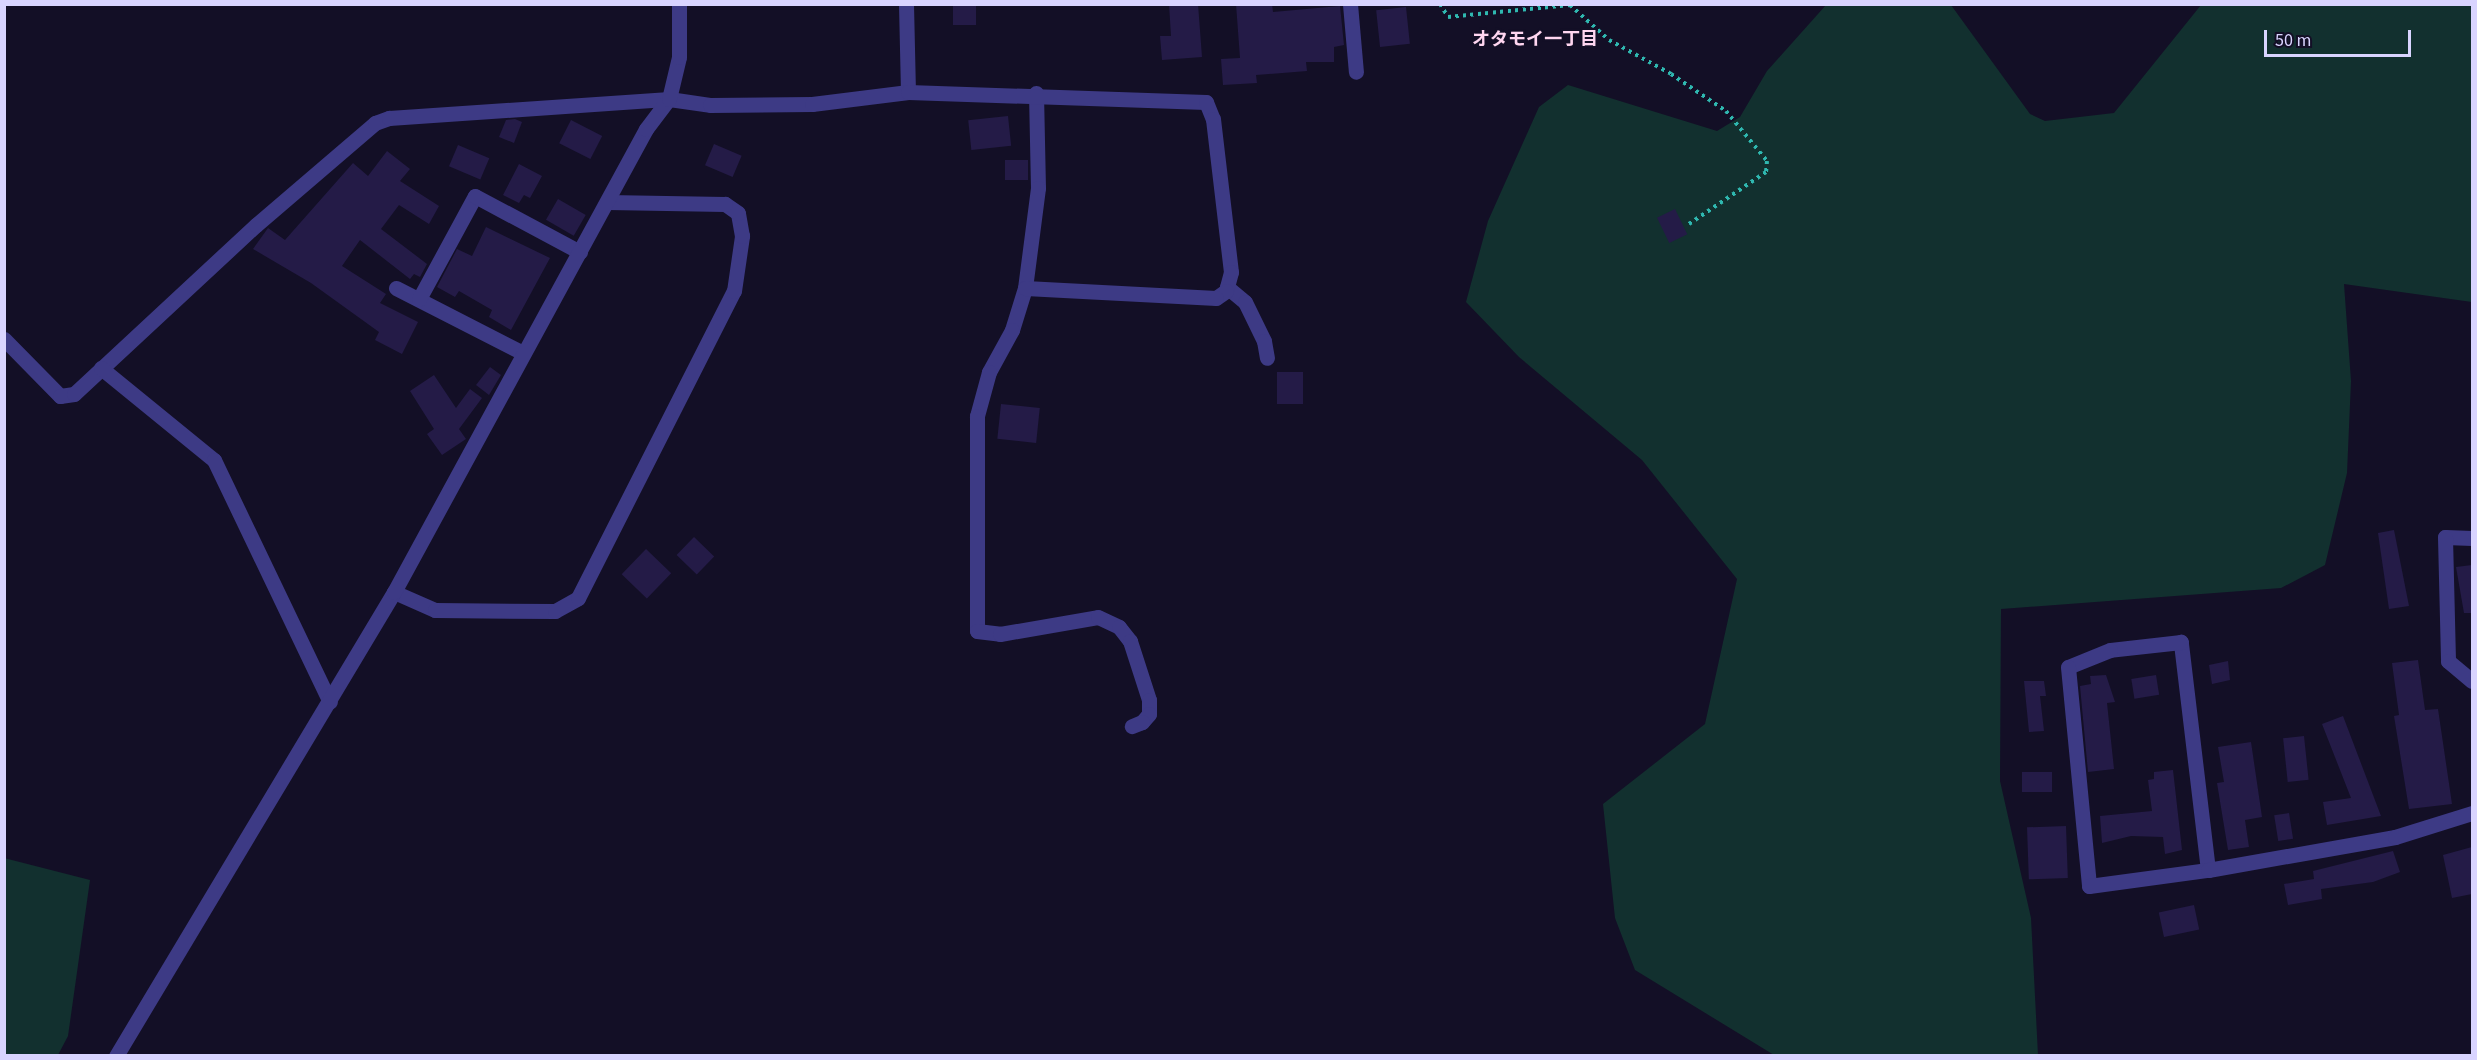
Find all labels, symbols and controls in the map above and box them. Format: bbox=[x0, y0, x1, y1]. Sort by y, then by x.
scale bar bbox=[2267, 18, 2414, 56]
text: 50 m bbox=[2275, 28, 2311, 53]
district label: オタモイ一丁目 bbox=[1472, 29, 1598, 51]

